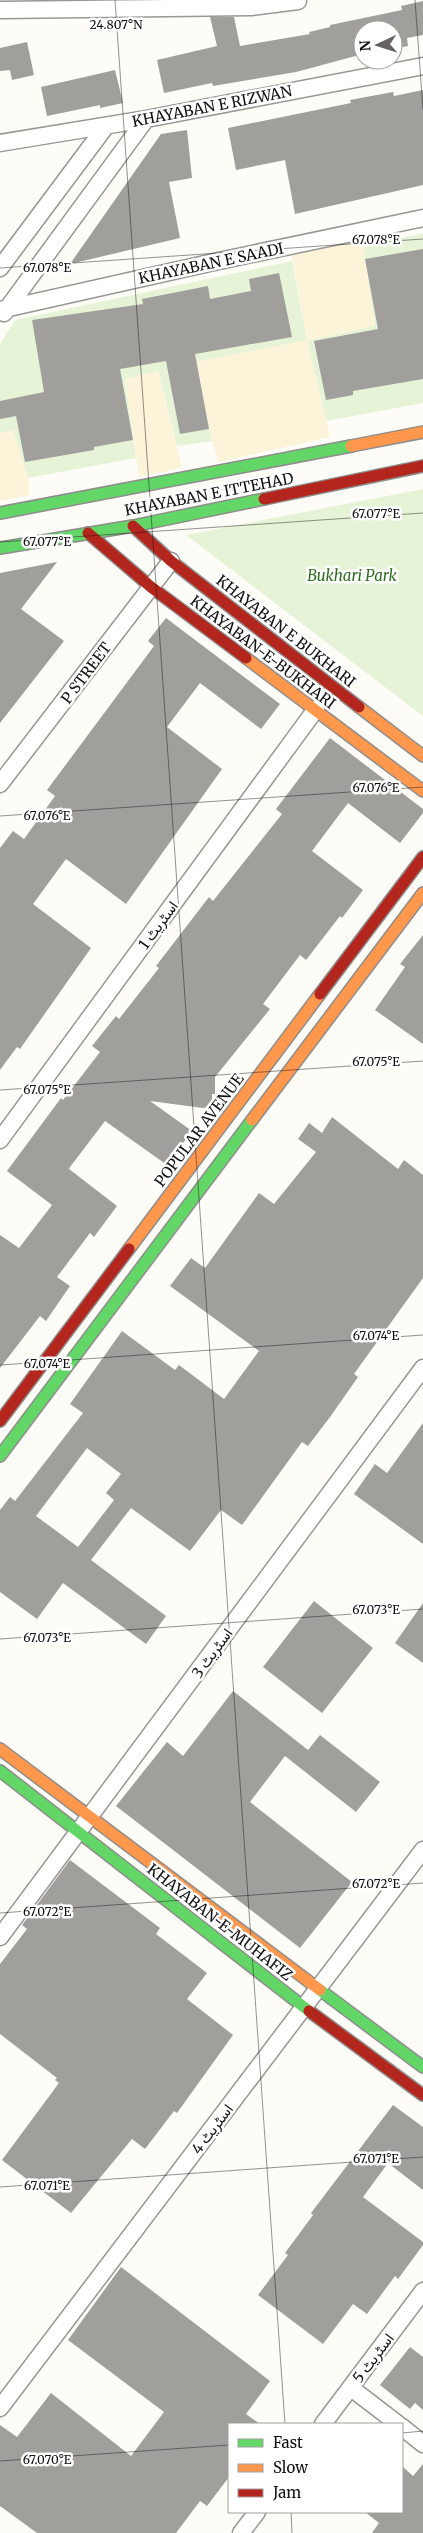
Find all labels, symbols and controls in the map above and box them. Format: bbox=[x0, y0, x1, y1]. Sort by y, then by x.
text: 24.807°N bbox=[90, 17, 143, 32]
north arrow bbox=[353, 20, 403, 70]
text: N bbox=[356, 40, 374, 52]
street label: KHAYABAN E RIZWAN bbox=[130, 81, 294, 131]
text: 67.078°E bbox=[352, 232, 400, 247]
street label: KHAYABAN E SAADI bbox=[137, 238, 285, 288]
text: 67.078°E bbox=[23, 260, 71, 275]
street label: KHAYABAN E ITTEHAD bbox=[123, 468, 295, 520]
text: 67.077°E bbox=[352, 506, 400, 521]
text: 67.077°E bbox=[23, 534, 71, 549]
park label: Bukhari Park bbox=[307, 566, 398, 585]
street label: KHAYABAN E BUKHARI bbox=[212, 571, 360, 691]
street label: KHAYABAN-E-BUKHARI bbox=[187, 591, 339, 713]
street label: P STREET bbox=[57, 638, 116, 708]
text: 67.076°E bbox=[353, 780, 400, 795]
text: 67.076°E bbox=[24, 808, 71, 823]
street label: اسٹریٹ 1 bbox=[134, 897, 182, 953]
text: 67.075°E bbox=[352, 1054, 400, 1069]
street label: POPULAR AVENUE bbox=[150, 1069, 248, 1190]
text: 67.075°E bbox=[23, 1082, 71, 1097]
text: 67.074°E bbox=[353, 1328, 400, 1343]
text: 67.074°E bbox=[24, 1356, 71, 1371]
text: 67.073°E bbox=[352, 1602, 400, 1617]
street label: اسٹریٹ 3 bbox=[188, 1624, 236, 1682]
text: 67.073°E bbox=[23, 1630, 71, 1645]
street label: KHAYABAN-E-MUHAFIZ bbox=[144, 1859, 297, 1985]
text: 67.072°E bbox=[352, 1876, 400, 1891]
text: 67.072°E bbox=[23, 1904, 71, 1919]
street label: اسٹریٹ 4 bbox=[187, 2100, 237, 2158]
text: 67.071°E bbox=[353, 2151, 399, 2166]
text: 67.071°E bbox=[24, 2178, 70, 2193]
street label: اسٹریٹ 5 bbox=[348, 2329, 398, 2387]
legend bbox=[228, 2423, 403, 2513]
text: Fast bbox=[273, 2433, 303, 2452]
text: 67.070°E bbox=[23, 2452, 72, 2467]
text: Slow bbox=[273, 2458, 308, 2477]
text: Jam bbox=[272, 2483, 301, 2502]

